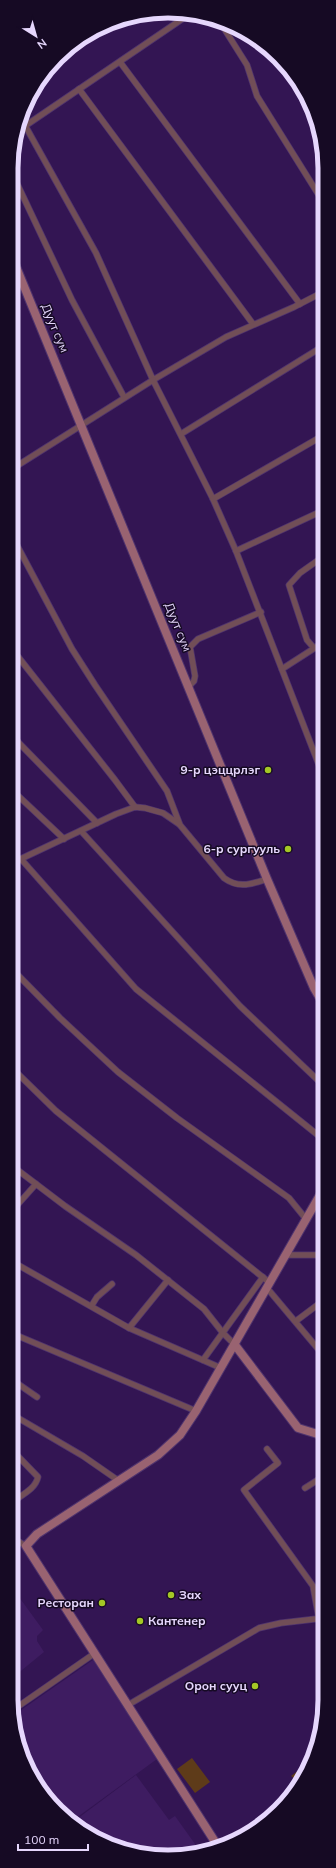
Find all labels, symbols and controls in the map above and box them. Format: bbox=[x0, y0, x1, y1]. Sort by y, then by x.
north arrow bbox=[16, 16, 56, 56]
text: N bbox=[34, 36, 50, 52]
street label: Дуут сум bbox=[38, 301, 72, 355]
street label: Дуут сум bbox=[162, 600, 195, 654]
place label: 9-р цэццрлэг bbox=[180, 762, 260, 777]
marker: 9-р цэццрлэг bbox=[263, 765, 273, 775]
place label: 6-р сургууль bbox=[203, 841, 280, 856]
marker: 6-р сургууль bbox=[283, 844, 293, 854]
place label: Зах bbox=[179, 1587, 201, 1602]
marker: Зах bbox=[166, 1590, 176, 1600]
place label: Ресторан bbox=[38, 1595, 94, 1610]
marker: Ресторан bbox=[97, 1598, 107, 1608]
place label: Кантенер bbox=[148, 1613, 206, 1628]
marker: Кантенер bbox=[135, 1616, 145, 1626]
place label: Орон сууц bbox=[185, 1678, 247, 1693]
marker: Орон сууц bbox=[250, 1681, 260, 1691]
scale bar bbox=[18, 1826, 88, 1852]
text: 100 m bbox=[24, 1832, 59, 1847]

